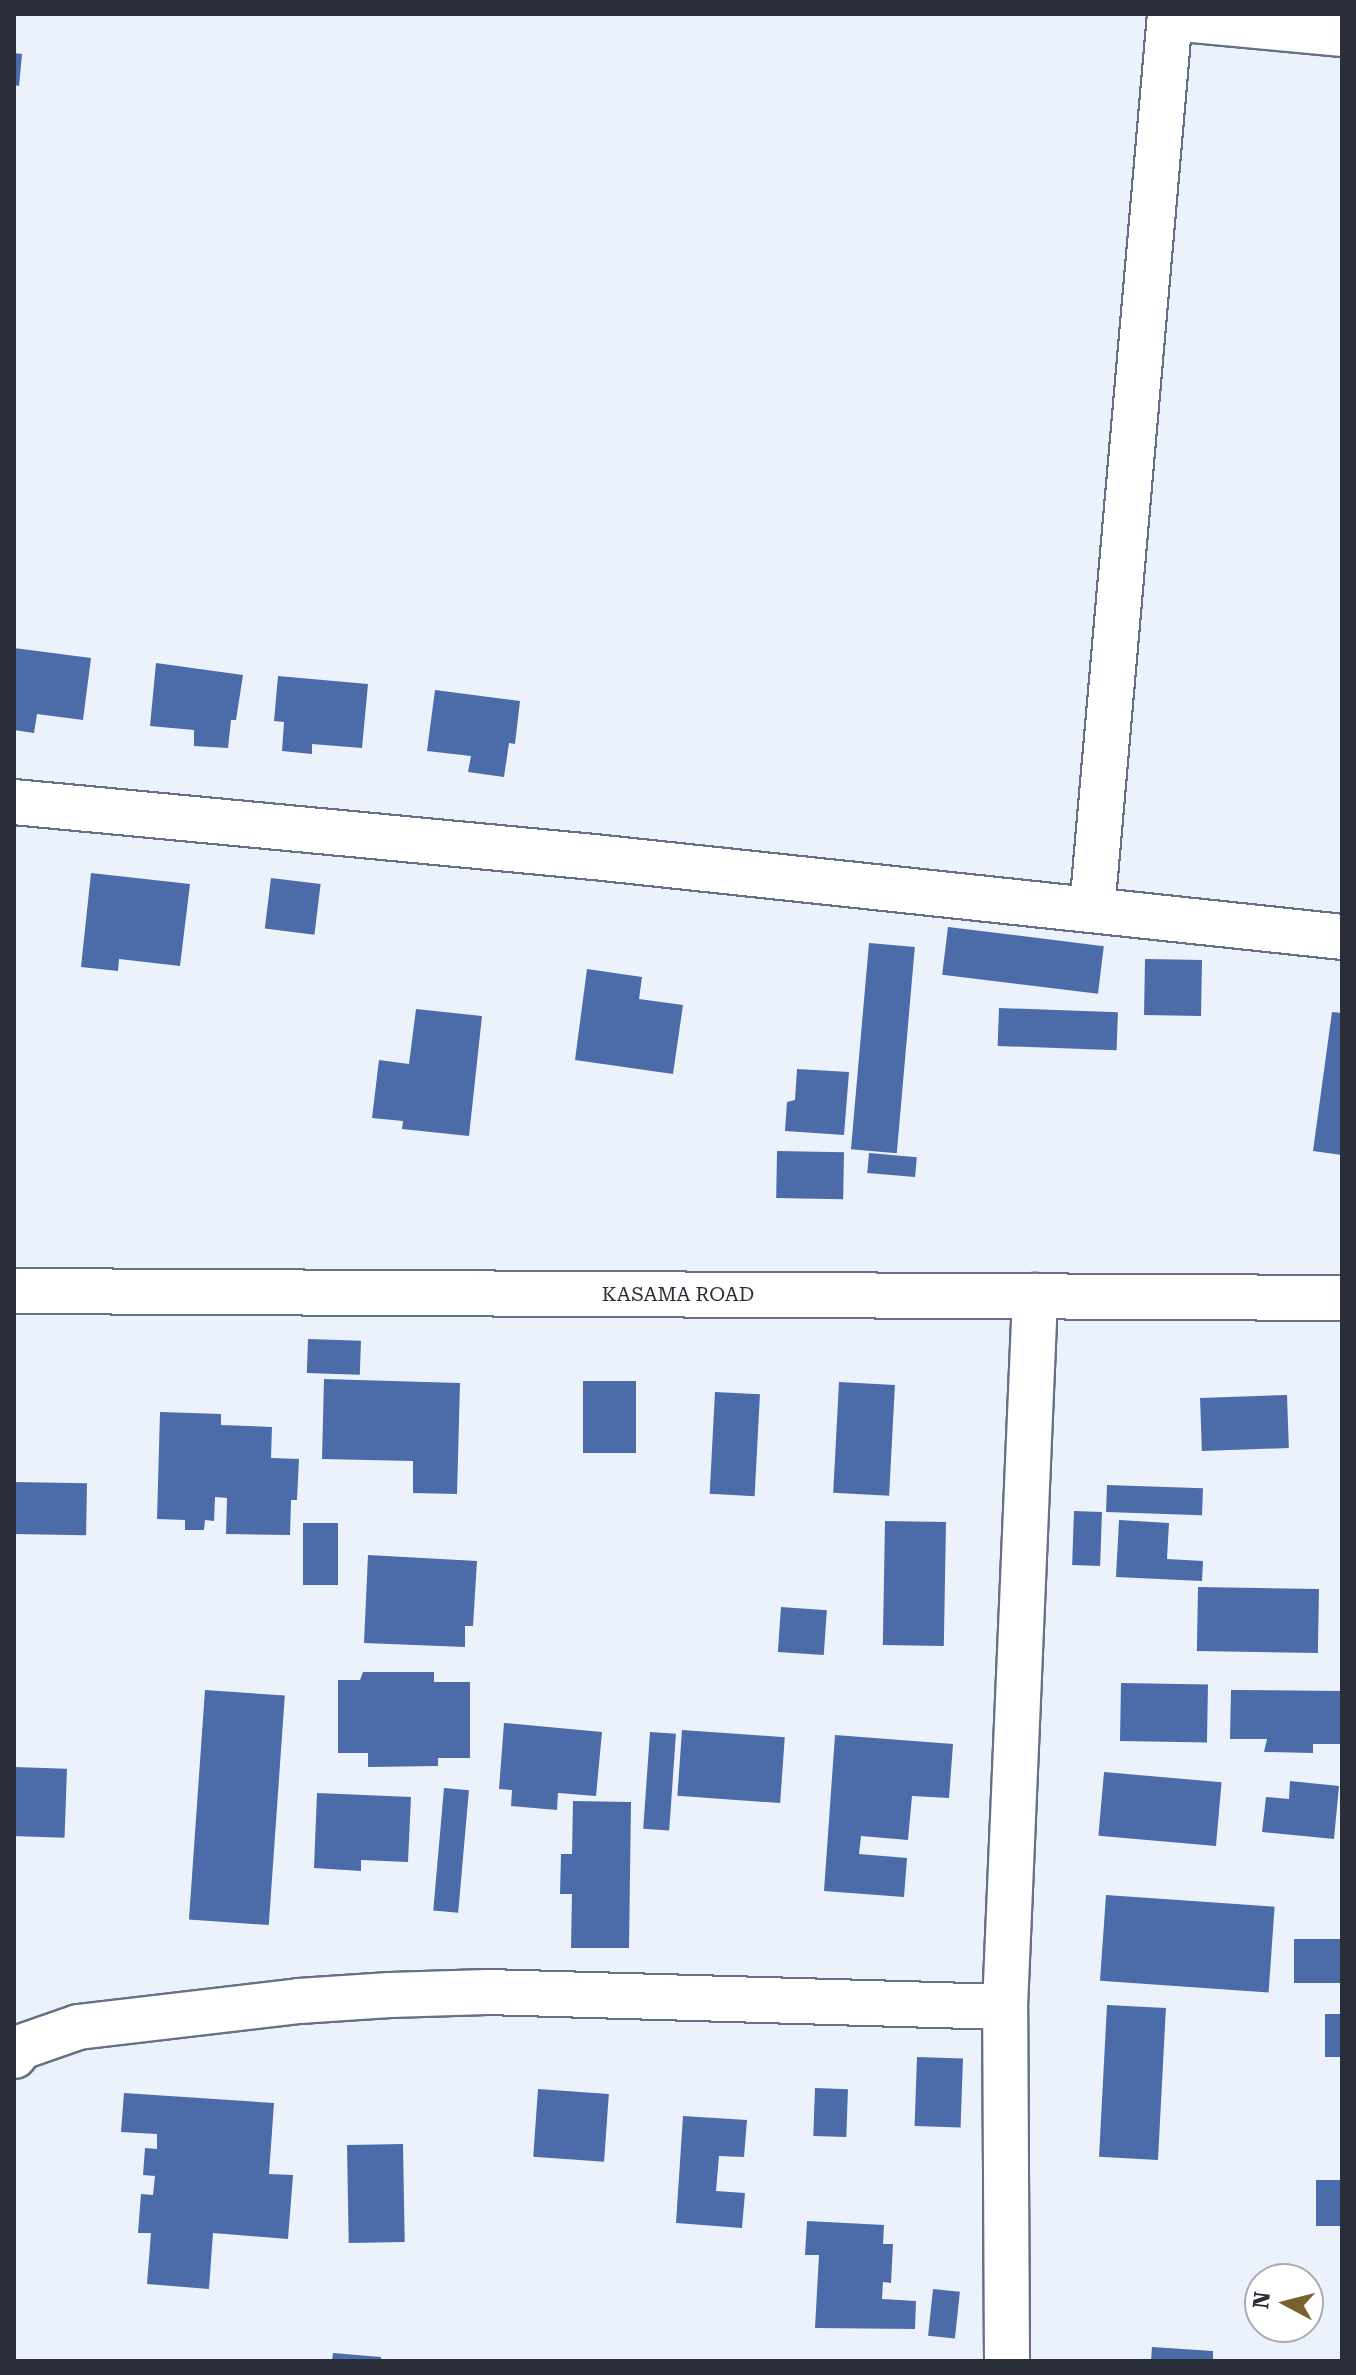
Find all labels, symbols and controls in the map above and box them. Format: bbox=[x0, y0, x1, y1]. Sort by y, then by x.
street label: KASAMA ROAD bbox=[602, 1282, 754, 1306]
north arrow bbox=[1244, 2263, 1324, 2343]
text: N bbox=[1248, 2290, 1275, 2310]

